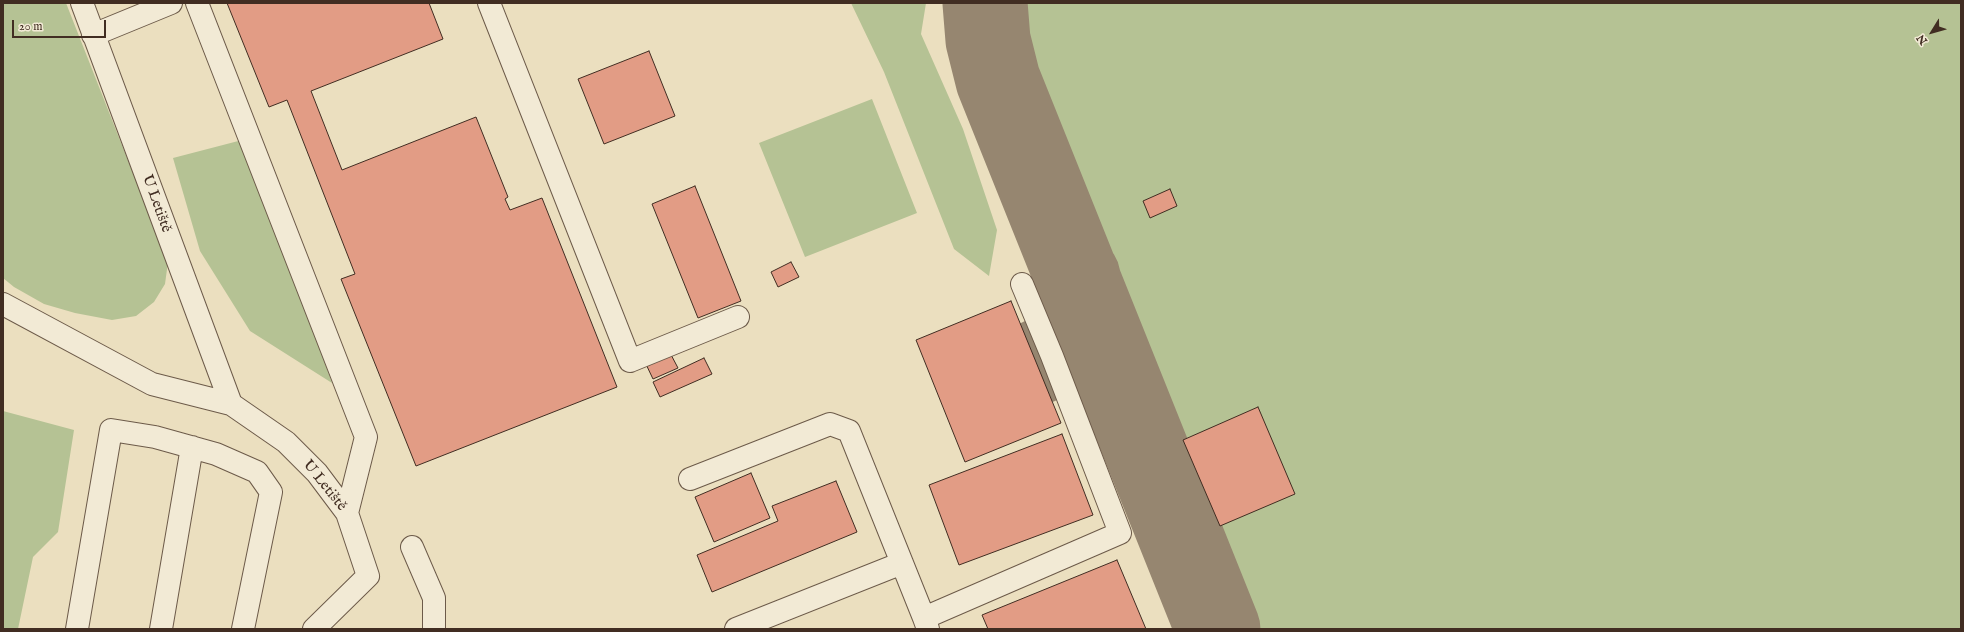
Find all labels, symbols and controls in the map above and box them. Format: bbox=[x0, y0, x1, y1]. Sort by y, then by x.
scale bar bbox=[14, 12, 108, 38]
north arrow bbox=[1912, 12, 1952, 52]
text: 20 m bbox=[19, 19, 42, 34]
text: N bbox=[1914, 31, 1931, 47]
street label: U Letiště bbox=[137, 173, 175, 235]
street label: U Letiště bbox=[298, 457, 350, 515]

